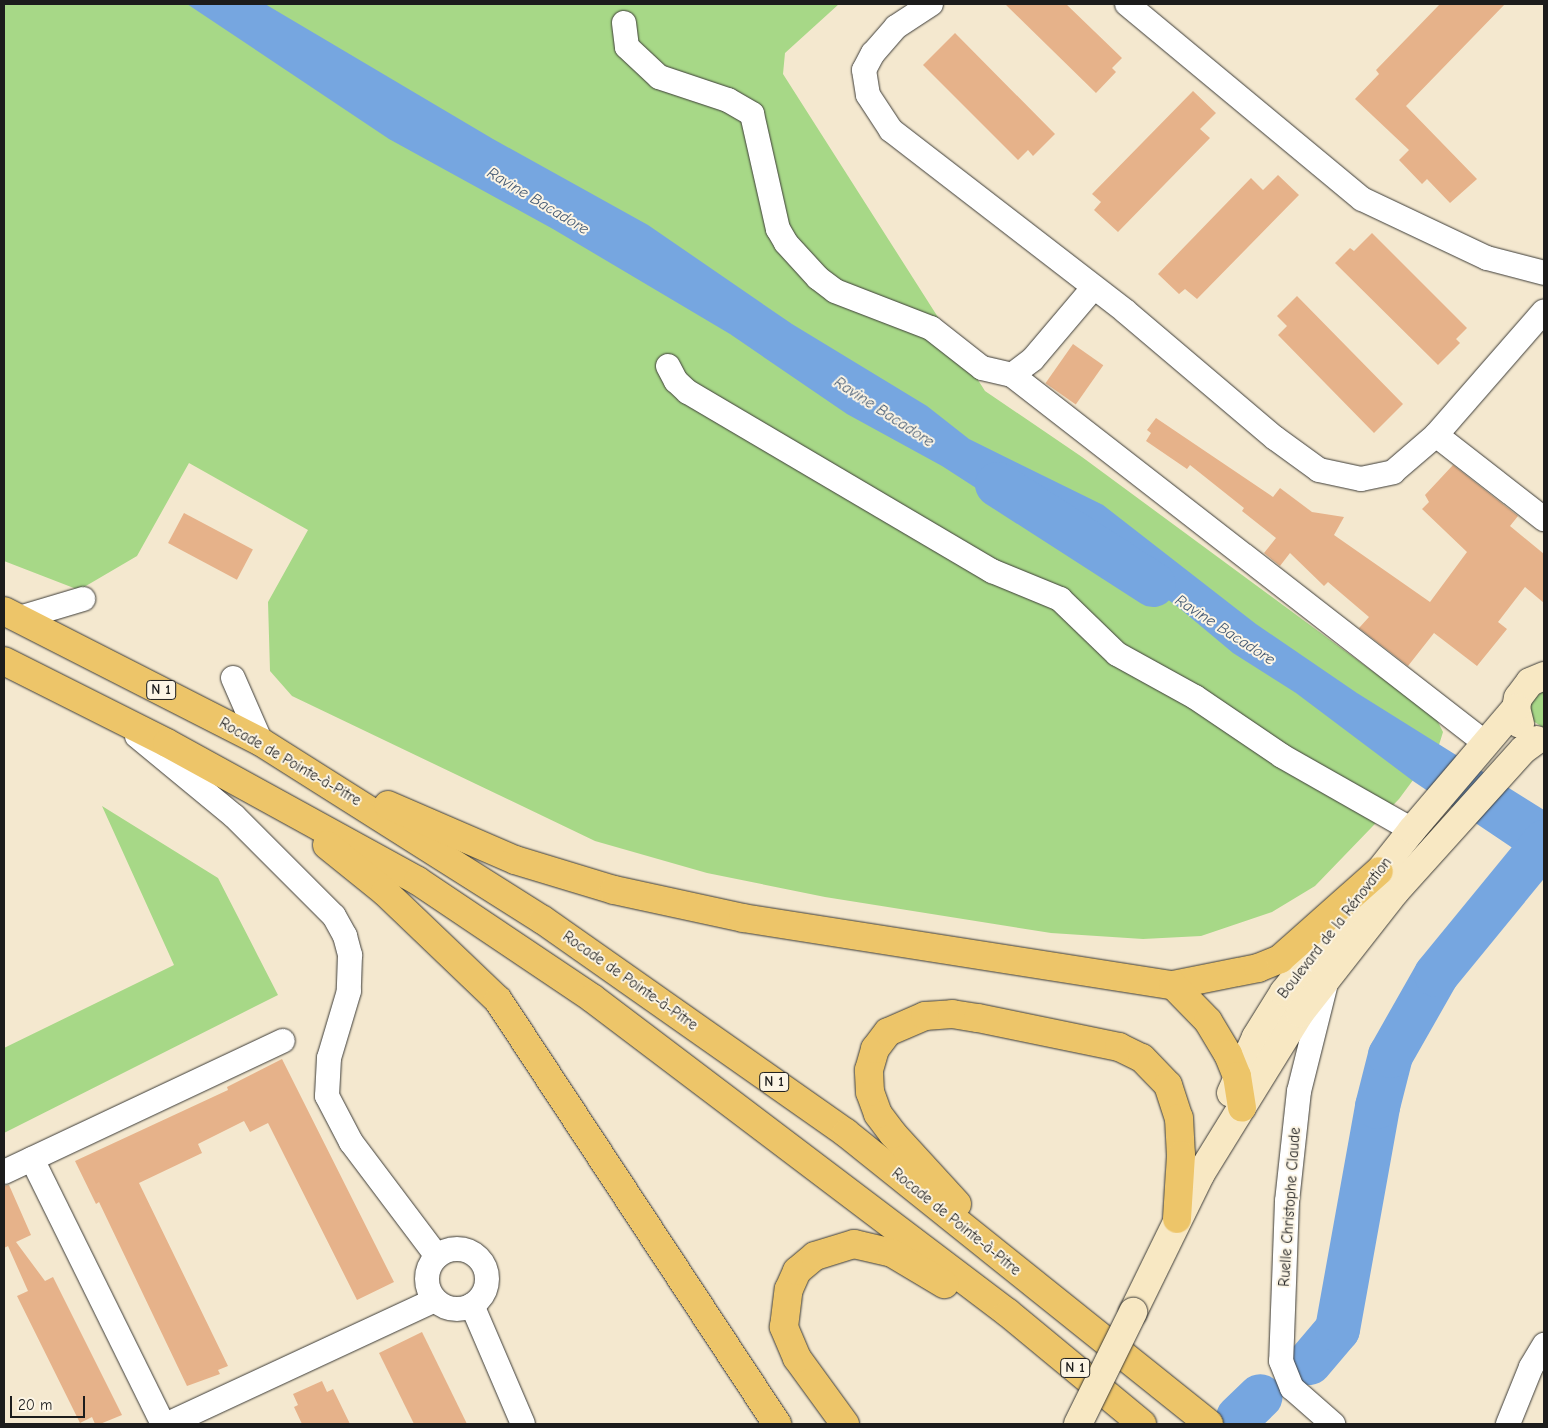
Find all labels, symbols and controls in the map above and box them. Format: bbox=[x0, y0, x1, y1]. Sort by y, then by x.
water label: Ravine Bacadore bbox=[484, 163, 592, 239]
water label: Ravine Bacadore bbox=[830, 373, 938, 451]
water label: Ravine Bacadore bbox=[1171, 591, 1279, 669]
road number: N 1 bbox=[146, 678, 176, 702]
street label: Rocade de Pointe-à-Pitre bbox=[216, 714, 364, 810]
street label: Boulevard de la Rénovation bbox=[1274, 854, 1396, 1002]
street label: Rocade de Pointe-à-Pitre bbox=[559, 928, 701, 1034]
road number: N 1 bbox=[759, 1070, 789, 1094]
street label: Ruelle Christophe Claude bbox=[1275, 1127, 1305, 1287]
street label: Rocade de Pointe-à-Pitre bbox=[888, 1165, 1024, 1279]
road number: N 1 bbox=[1060, 1356, 1090, 1380]
scale bar bbox=[12, 1386, 88, 1418]
text: 20 m bbox=[18, 1396, 52, 1414]

